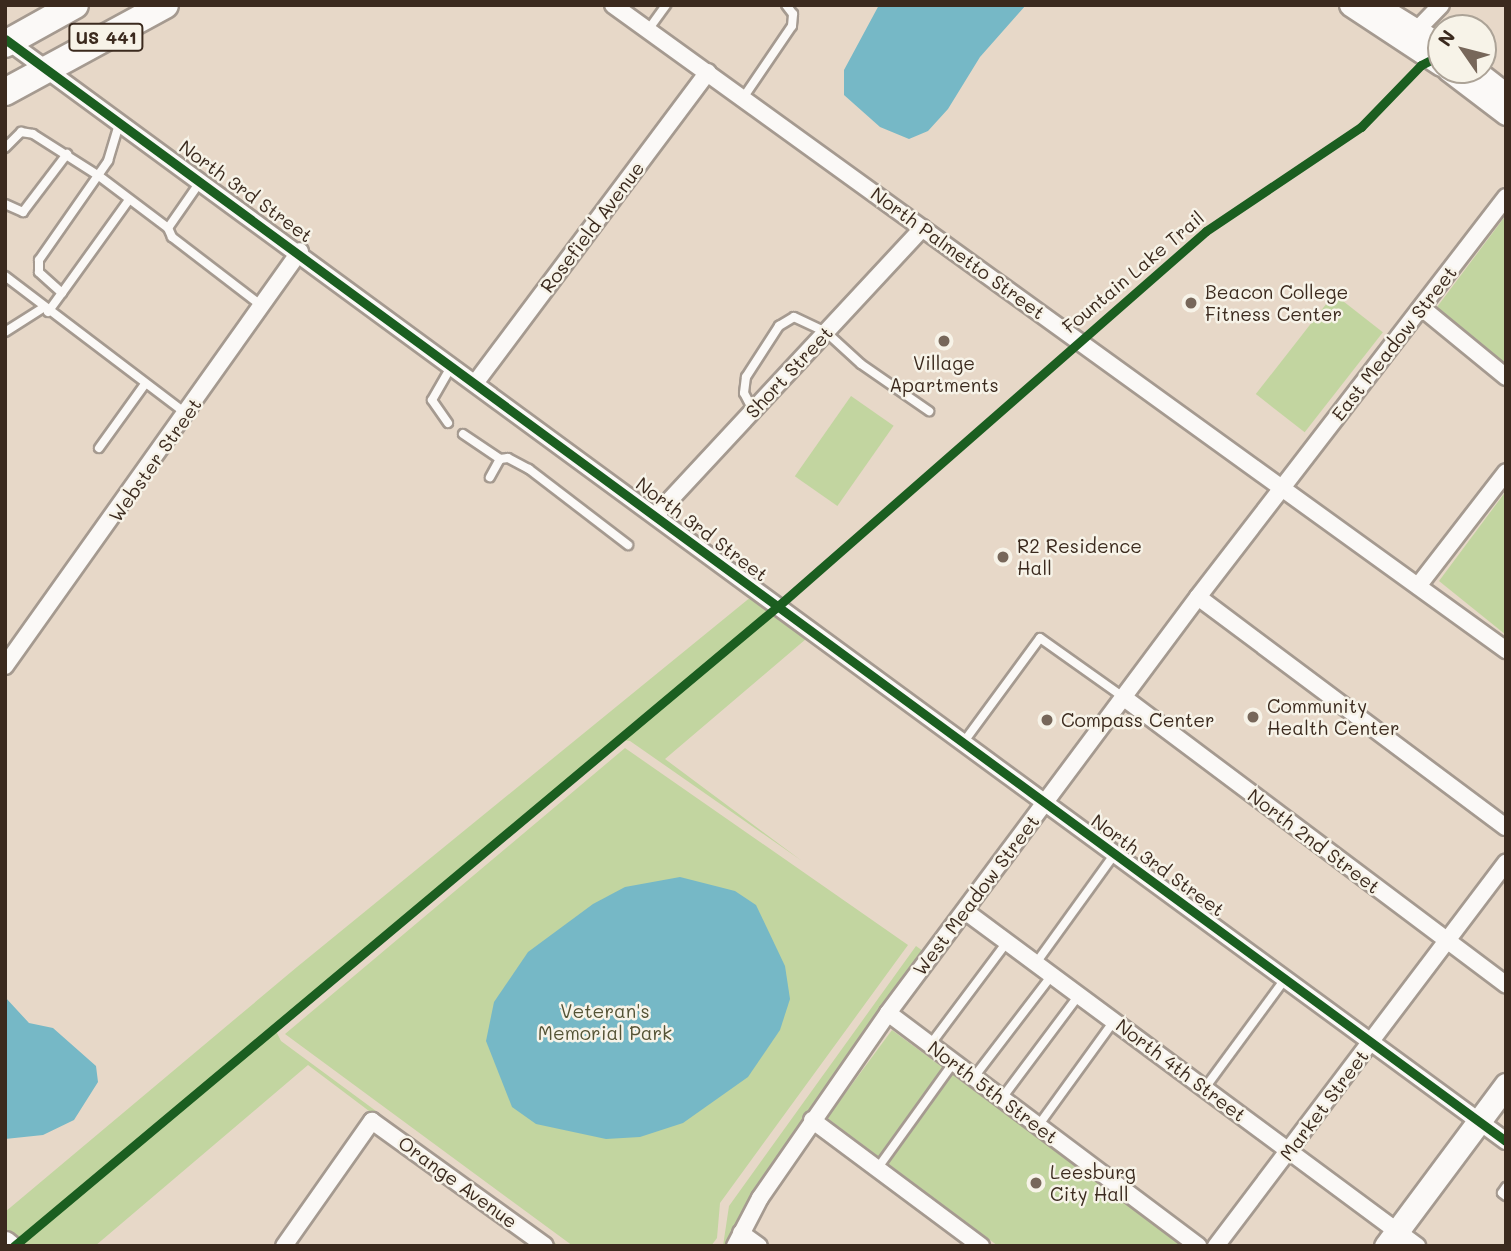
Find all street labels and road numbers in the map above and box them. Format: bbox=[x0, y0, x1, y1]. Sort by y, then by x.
road number: US 441 bbox=[68, 22, 144, 52]
street label: North 3rd Street bbox=[175, 135, 317, 247]
street label: Rosefield Avenue bbox=[535, 157, 649, 297]
street label: North Palmetto Street bbox=[866, 182, 1050, 324]
street label: Fountain Lake Trail bbox=[1058, 206, 1208, 338]
street label: East Meadow Street bbox=[1327, 261, 1461, 425]
street label: Short Street bbox=[741, 321, 837, 423]
street label: Webster Street bbox=[104, 394, 206, 526]
street label: North 3rd Street bbox=[632, 472, 772, 586]
street label: North 2nd Street bbox=[1243, 784, 1385, 898]
street label: North 3rd Street bbox=[1087, 809, 1229, 921]
street label: West Meadow Street bbox=[908, 810, 1044, 980]
street label: North 4th Street bbox=[1112, 1014, 1250, 1126]
street label: North 5th Street bbox=[924, 1036, 1062, 1148]
street label: Market Street bbox=[1275, 1045, 1373, 1165]
street label: Orange Avenue bbox=[394, 1131, 522, 1233]

